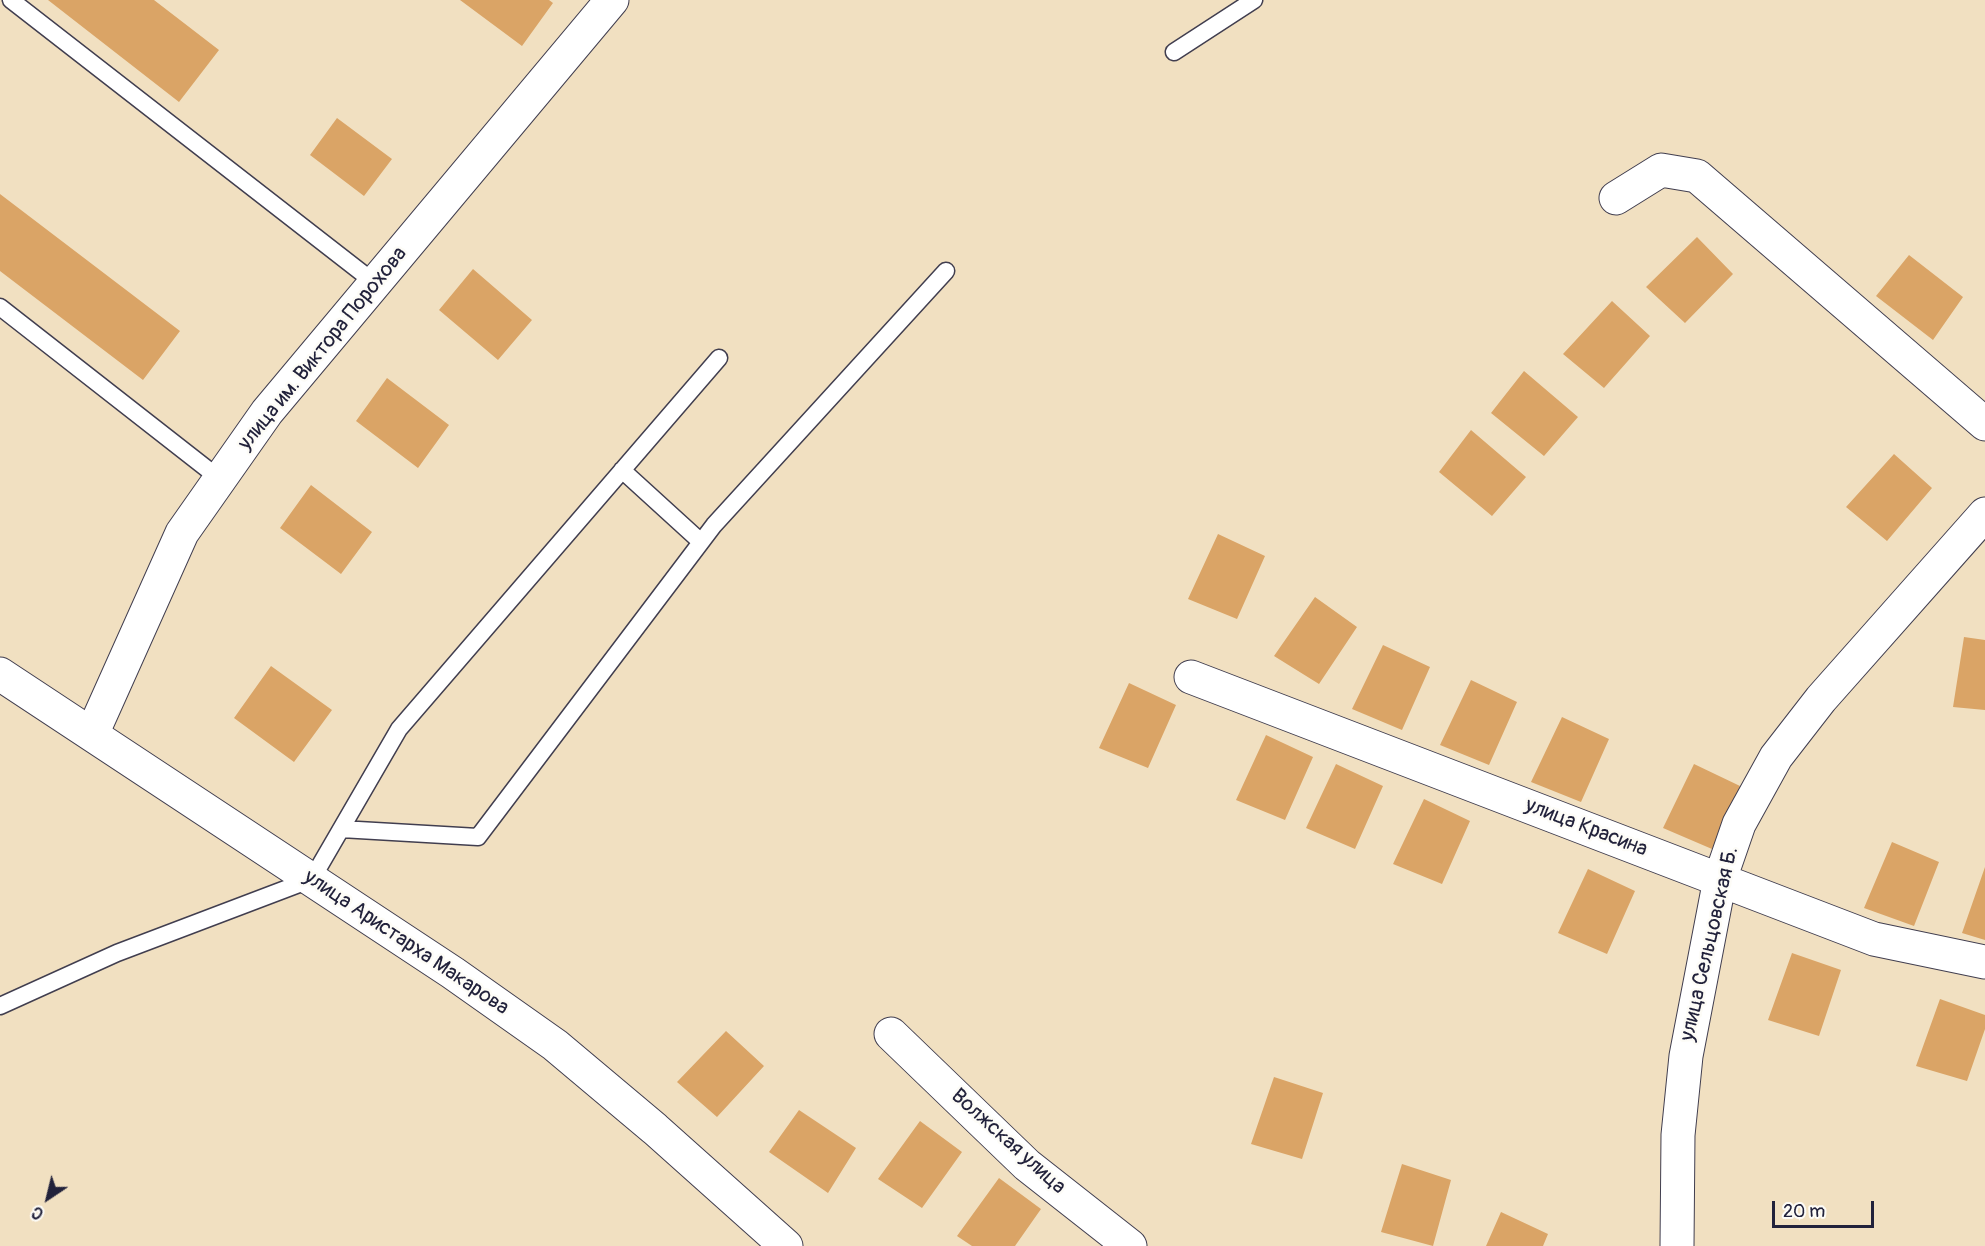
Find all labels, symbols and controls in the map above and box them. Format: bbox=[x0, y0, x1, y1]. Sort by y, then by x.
street label: улица им. Виктора Порохова bbox=[233, 242, 413, 456]
street label: улица Красина bbox=[1521, 793, 1651, 863]
street label: улица Сельцовская Б. bbox=[1675, 844, 1745, 1044]
street label: улица Аристарха Макарова bbox=[299, 865, 513, 1021]
street label: Волжская улица bbox=[945, 1084, 1071, 1200]
north arrow bbox=[18, 1168, 78, 1228]
scale bar bbox=[1775, 1189, 1877, 1227]
text: 20 m bbox=[1783, 1200, 1825, 1223]
text: С bbox=[28, 1202, 47, 1224]

